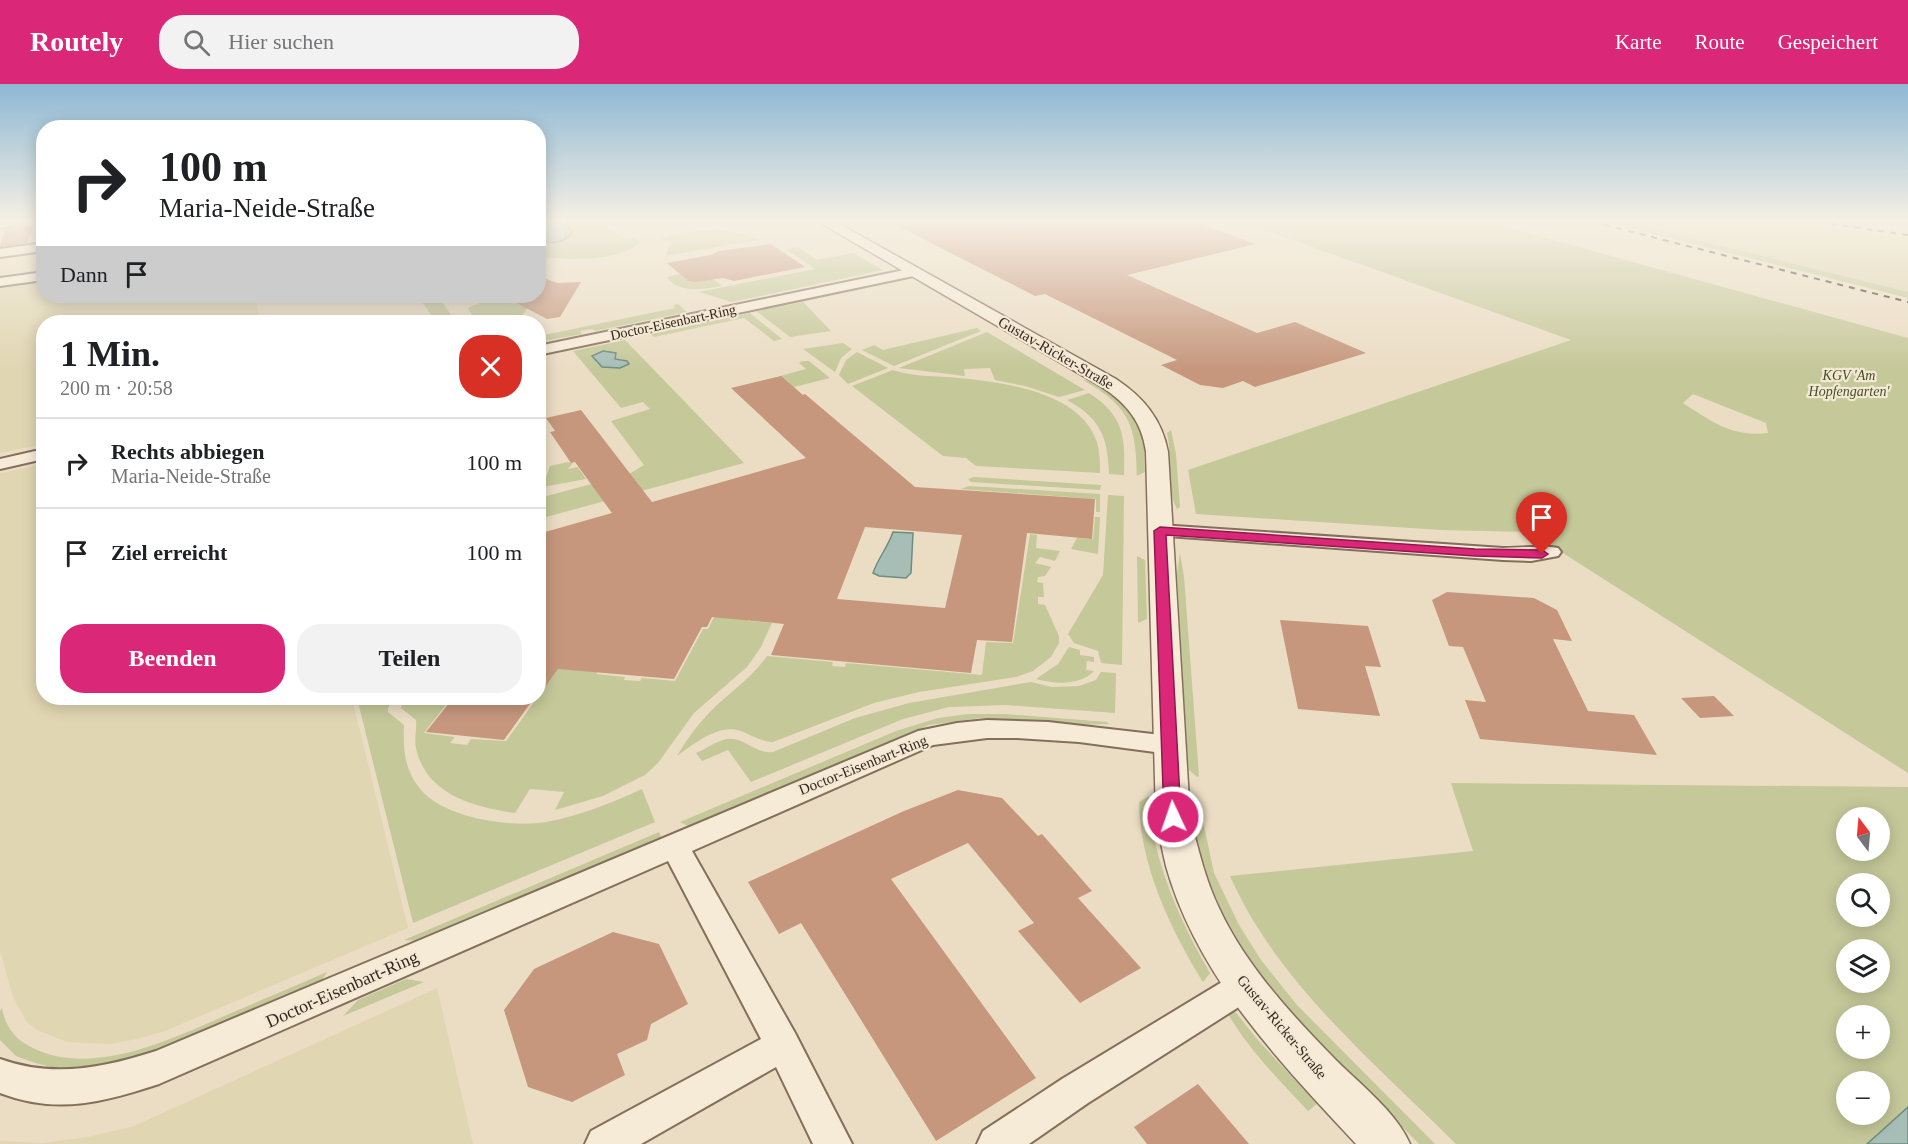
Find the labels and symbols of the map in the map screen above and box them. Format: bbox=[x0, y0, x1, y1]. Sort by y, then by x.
street label: Doctor-Eisenbart-Ring bbox=[609, 302, 737, 343]
street label: Gustav-Ricker-Straße bbox=[995, 313, 1117, 393]
park label: KGV 'Am Hopfengarten' bbox=[1808, 368, 1890, 399]
pin bbox=[1516, 492, 1567, 554]
street label: Doctor-Eisenbart-Ring bbox=[796, 732, 930, 798]
position arrow bbox=[1141, 785, 1205, 849]
north arrow bbox=[1836, 807, 1890, 861]
street label: Doctor-Eisenbart-Ring bbox=[263, 946, 421, 1032]
street label: Gustav-Ricker-Straße bbox=[1234, 972, 1330, 1082]

